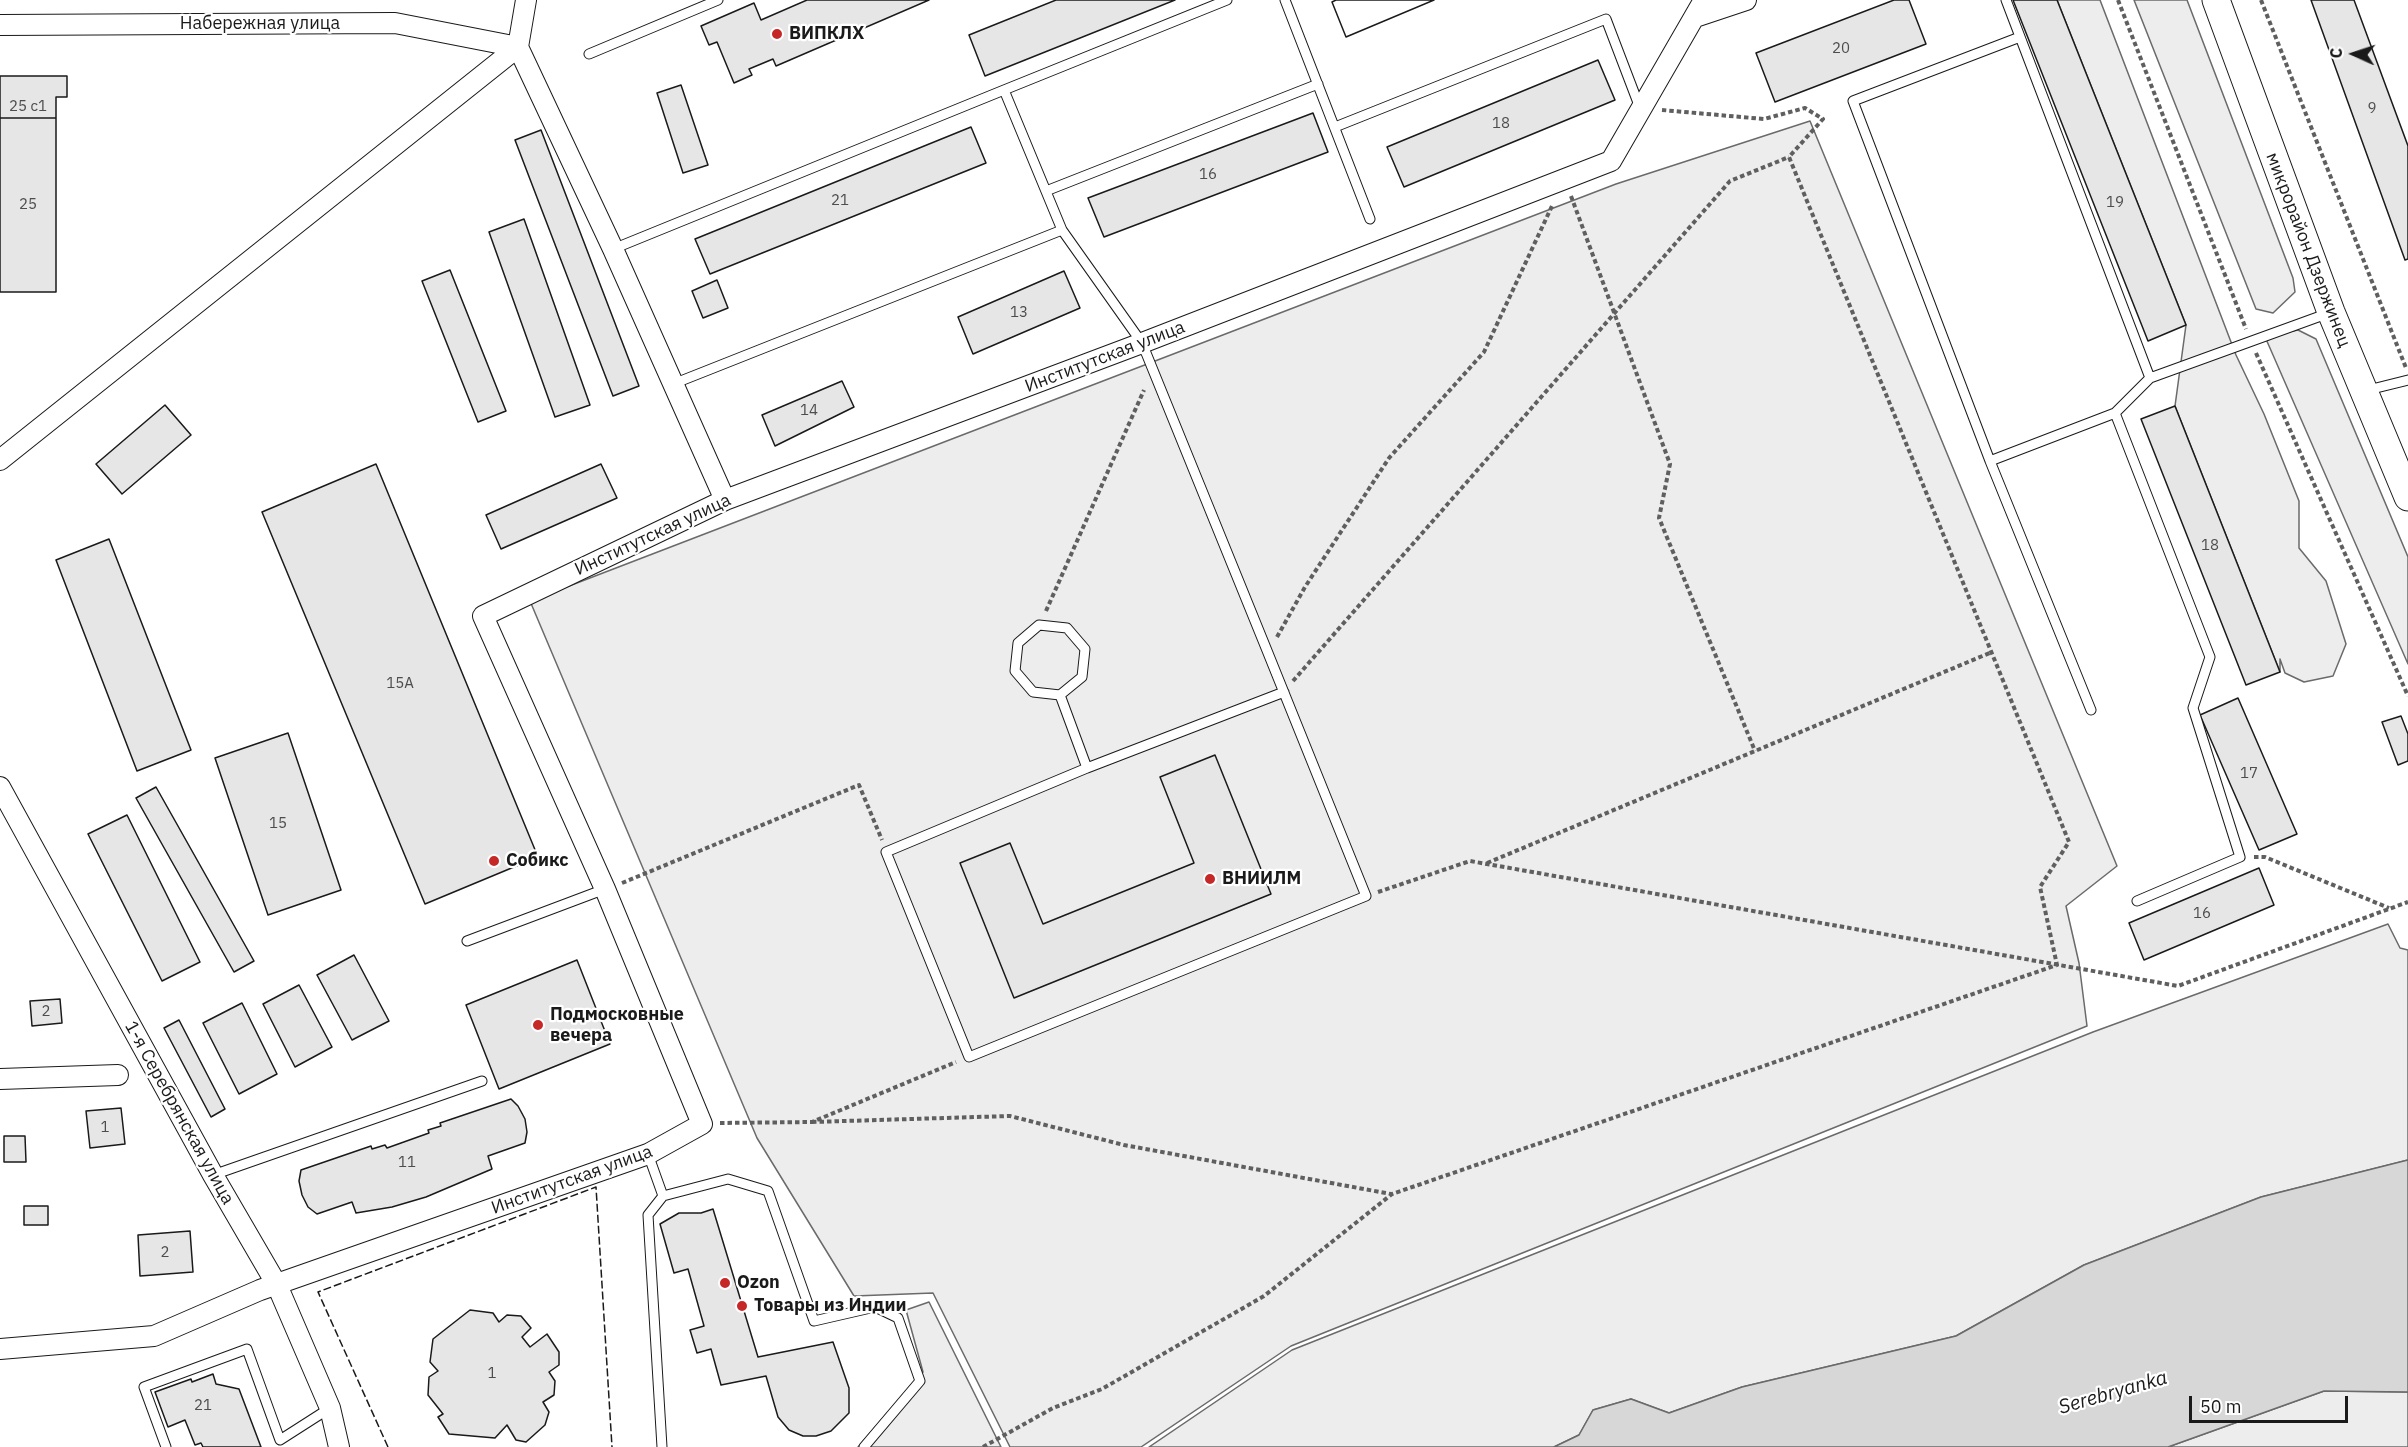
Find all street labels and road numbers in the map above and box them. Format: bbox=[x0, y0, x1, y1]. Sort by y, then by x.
street label: Набережная улица bbox=[180, 13, 340, 35]
street label: микрорайон Дзержинец bbox=[2261, 150, 2355, 350]
street label: Институтская улица bbox=[1022, 317, 1188, 397]
street label: Институтская улица bbox=[572, 489, 734, 581]
street label: 1-я Серебрянская улица bbox=[120, 1018, 238, 1208]
street label: Институтская улица bbox=[489, 1141, 655, 1219]

